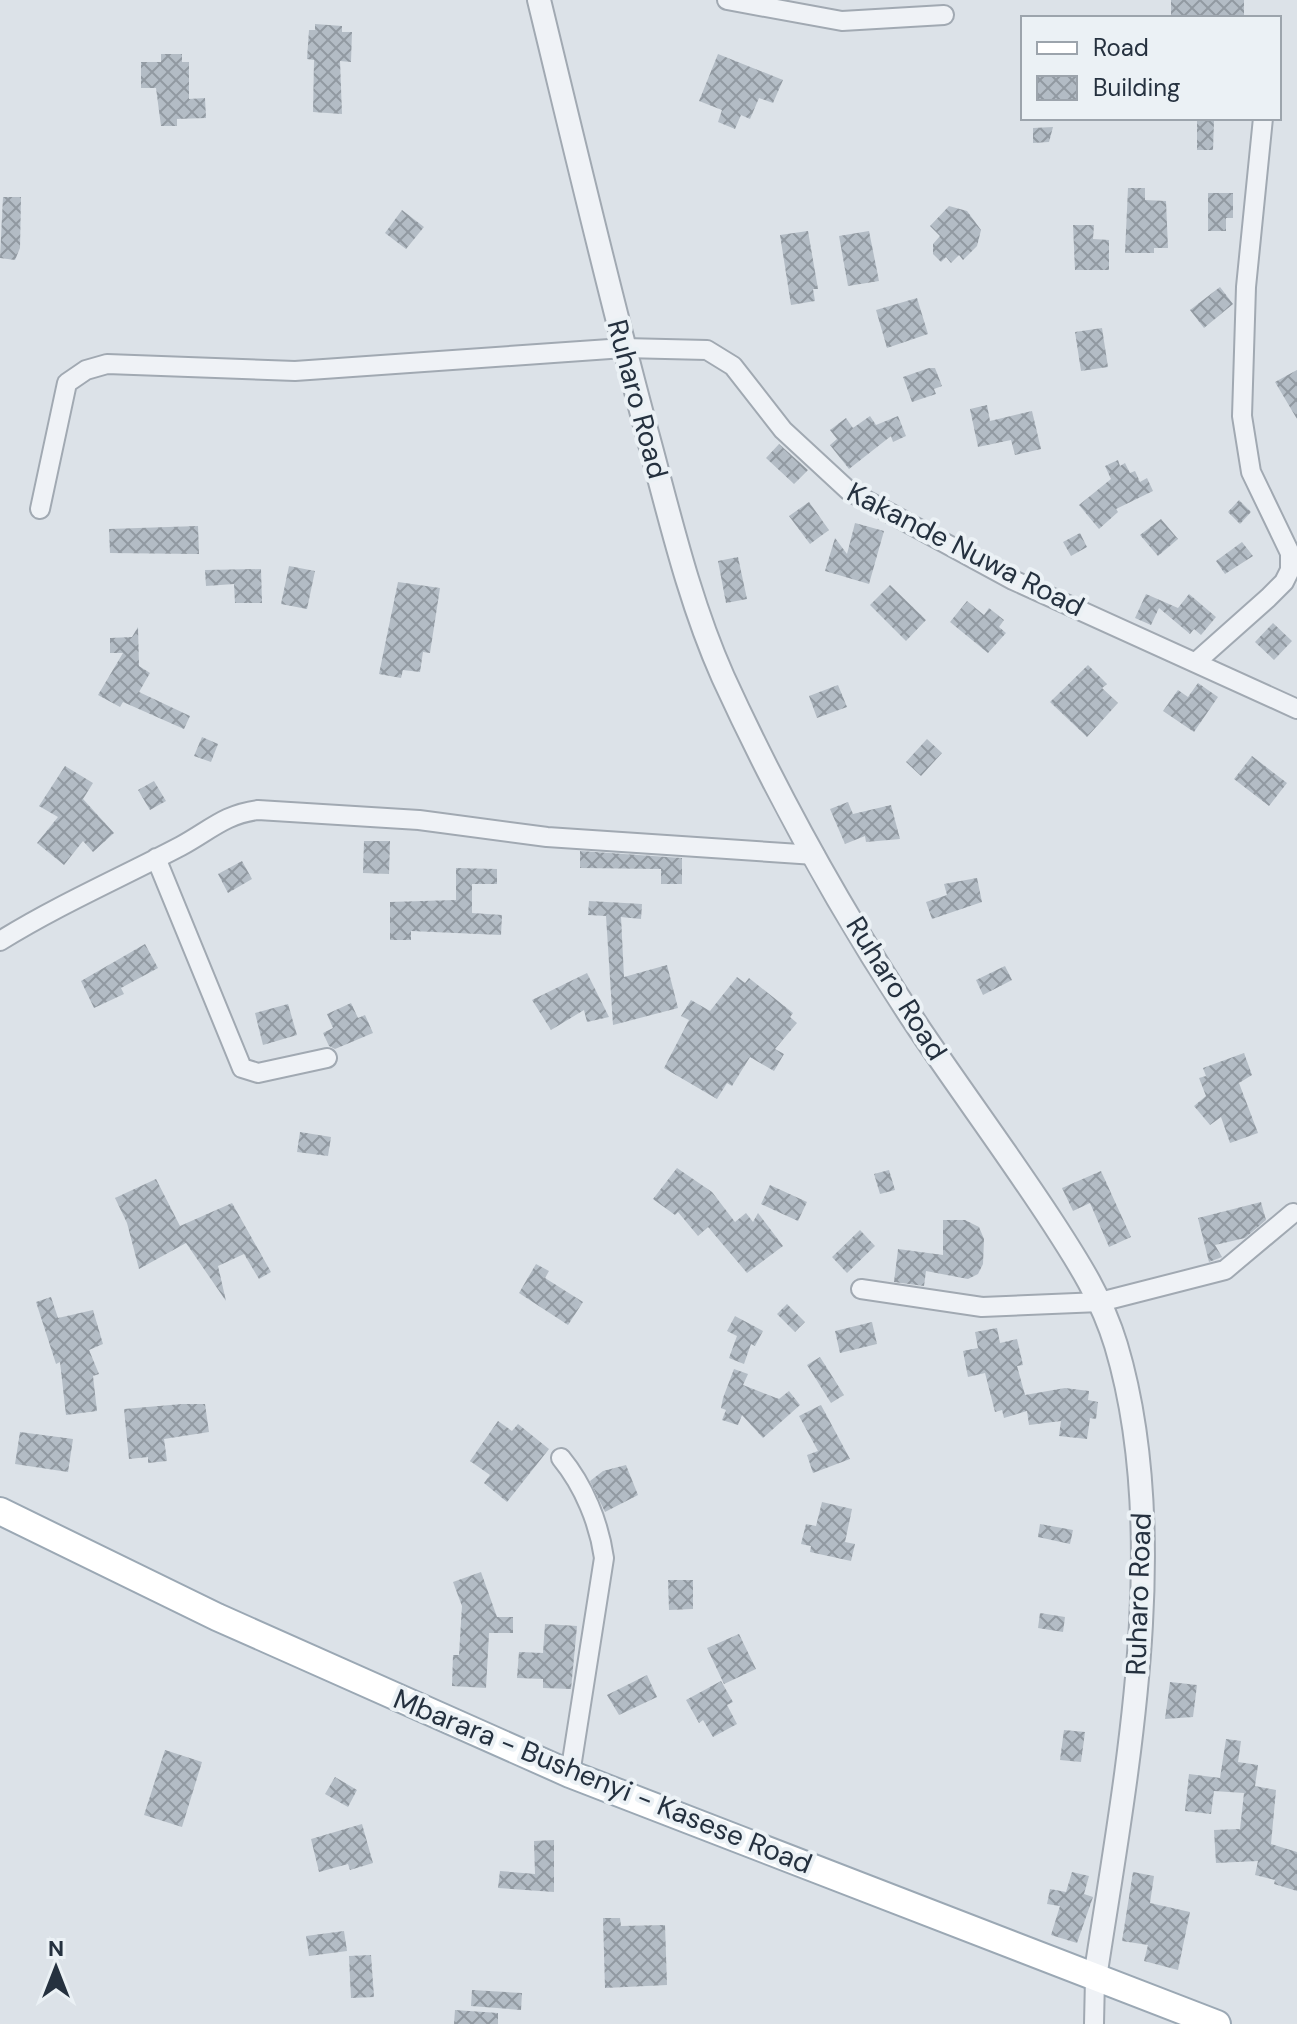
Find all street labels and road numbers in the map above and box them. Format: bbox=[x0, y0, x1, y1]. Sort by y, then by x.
street label: Ruharo Road bbox=[599, 316, 676, 483]
street label: Kakande Nuwa Road bbox=[841, 474, 1091, 625]
street label: Ruharo Road bbox=[838, 909, 955, 1067]
street label: Ruharo Road bbox=[1117, 1512, 1160, 1676]
street label: Mbarara - Bushenyi - Kasese Road bbox=[388, 1680, 817, 1883]

